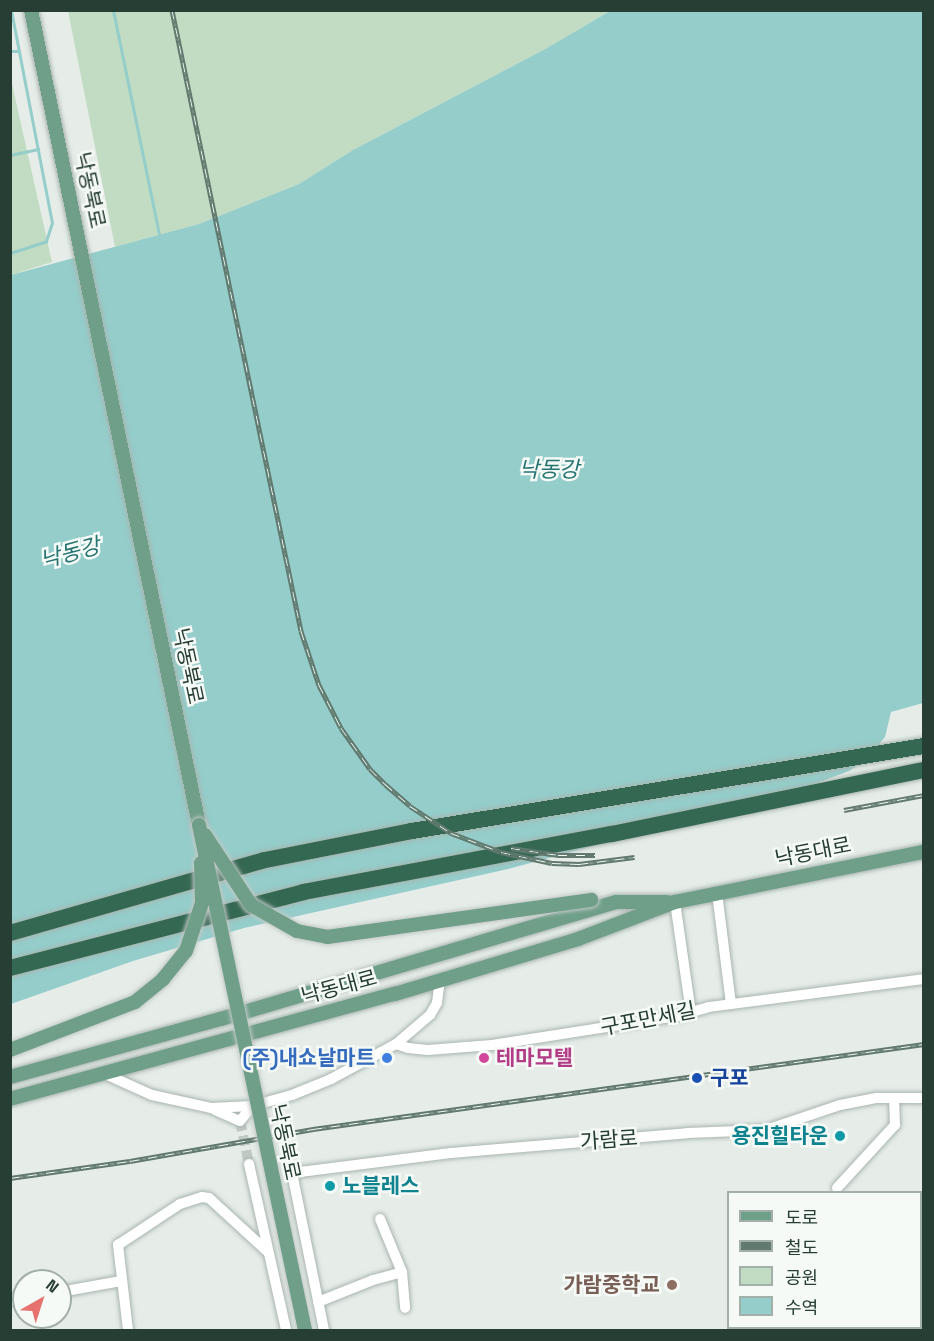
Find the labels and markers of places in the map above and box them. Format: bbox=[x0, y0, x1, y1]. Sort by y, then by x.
place label: (주)내쇼날마트 bbox=[243, 1045, 375, 1071]
place label: 테마모텔 bbox=[496, 1045, 573, 1071]
marker: (주)내쇼날마트 bbox=[380, 1051, 394, 1065]
marker: 테마모텔 bbox=[477, 1051, 491, 1065]
place label: 구포 bbox=[710, 1065, 749, 1091]
marker: 구포 bbox=[688, 1069, 706, 1087]
place label: 용진힐타운 bbox=[731, 1123, 828, 1149]
marker: 용진힐타운 bbox=[833, 1129, 847, 1143]
place label: 노블레스 bbox=[342, 1173, 419, 1199]
marker: 노블레스 bbox=[323, 1179, 337, 1193]
place label: 가람중학교 bbox=[563, 1272, 660, 1298]
marker: 가람중학교 bbox=[665, 1278, 679, 1292]

